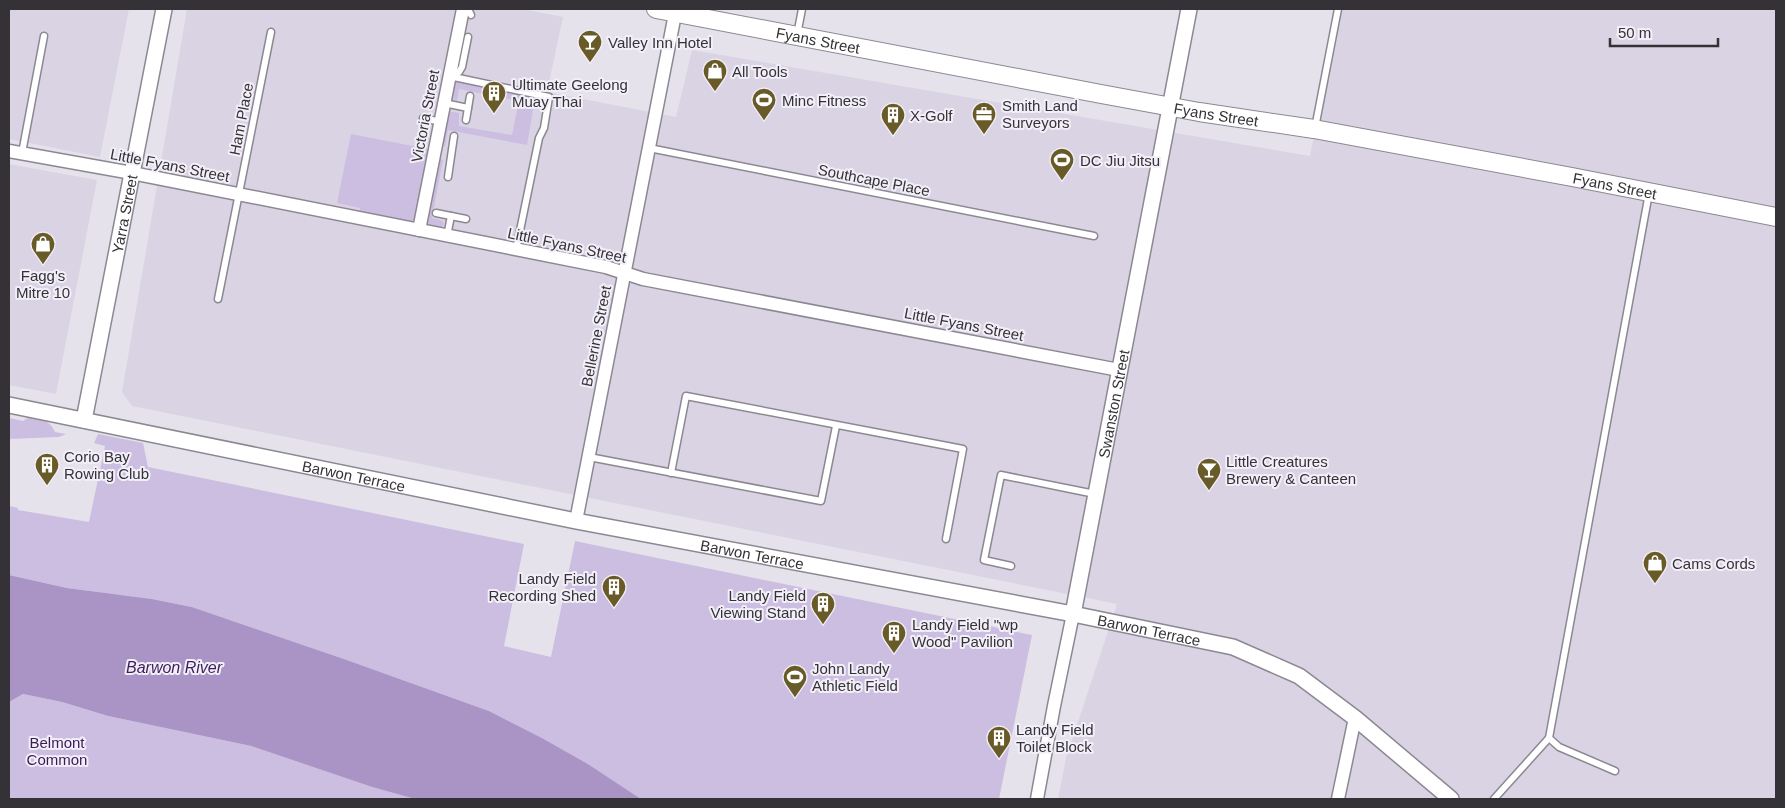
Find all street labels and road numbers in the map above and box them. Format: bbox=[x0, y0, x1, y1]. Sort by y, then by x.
street label: Fyans Street bbox=[775, 24, 862, 56]
street label: Victoria Street bbox=[408, 67, 442, 164]
street label: Ham Place bbox=[226, 81, 256, 157]
street label: Fyans Street bbox=[1173, 99, 1260, 129]
street label: Little Fyans Street bbox=[109, 145, 232, 185]
street label: Southcape Place bbox=[817, 161, 931, 199]
street label: Fyans Street bbox=[1571, 169, 1659, 202]
street label: Yarra Street bbox=[108, 172, 140, 255]
street label: Little Fyans Street bbox=[506, 224, 629, 266]
street label: Bellerine Street bbox=[578, 283, 614, 388]
street label: Little Fyans Street bbox=[903, 304, 1026, 344]
street label: Swanston Street bbox=[1095, 347, 1132, 460]
street label: Barwon Terrace bbox=[301, 457, 407, 494]
street label: Barwon Terrace bbox=[699, 536, 805, 572]
street label: Barwon Terrace bbox=[1096, 611, 1202, 649]

